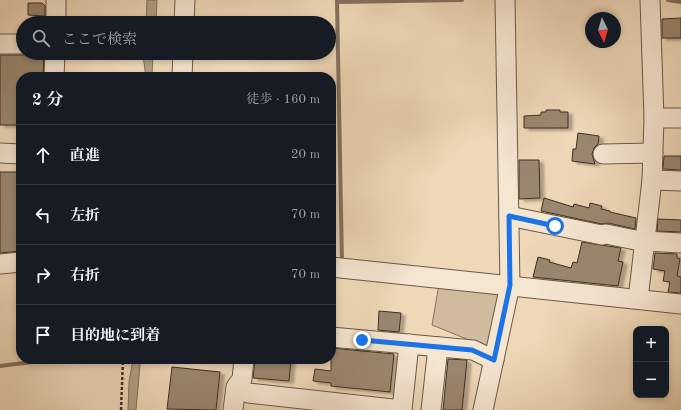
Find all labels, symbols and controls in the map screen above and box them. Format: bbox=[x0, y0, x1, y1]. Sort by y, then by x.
north arrow bbox=[585, 12, 621, 48]
search box bbox=[16, 16, 336, 60]
icon: search bbox=[30, 27, 52, 49]
text: ここで検索 bbox=[62, 33, 137, 48]
text: 2 分 bbox=[32, 92, 64, 109]
text: 徒歩 · 160 m bbox=[246, 93, 320, 106]
icon: ahead bbox=[32, 144, 54, 166]
text: 20 m bbox=[291, 148, 320, 161]
text: 直進 bbox=[70, 149, 100, 164]
icon: left bbox=[32, 204, 54, 226]
text: 70 m bbox=[291, 208, 320, 221]
text: 左折 bbox=[70, 209, 100, 224]
route start bbox=[546, 217, 564, 235]
icon: right bbox=[32, 264, 54, 286]
text: 70 m bbox=[291, 268, 320, 281]
text: 右折 bbox=[70, 269, 100, 284]
icon: arrive bbox=[32, 324, 54, 346]
map controls bbox=[633, 326, 669, 398]
button: + bbox=[633, 326, 669, 362]
text: 目的地に到着 bbox=[70, 329, 160, 344]
route end bbox=[353, 331, 371, 349]
button: − bbox=[633, 362, 669, 398]

